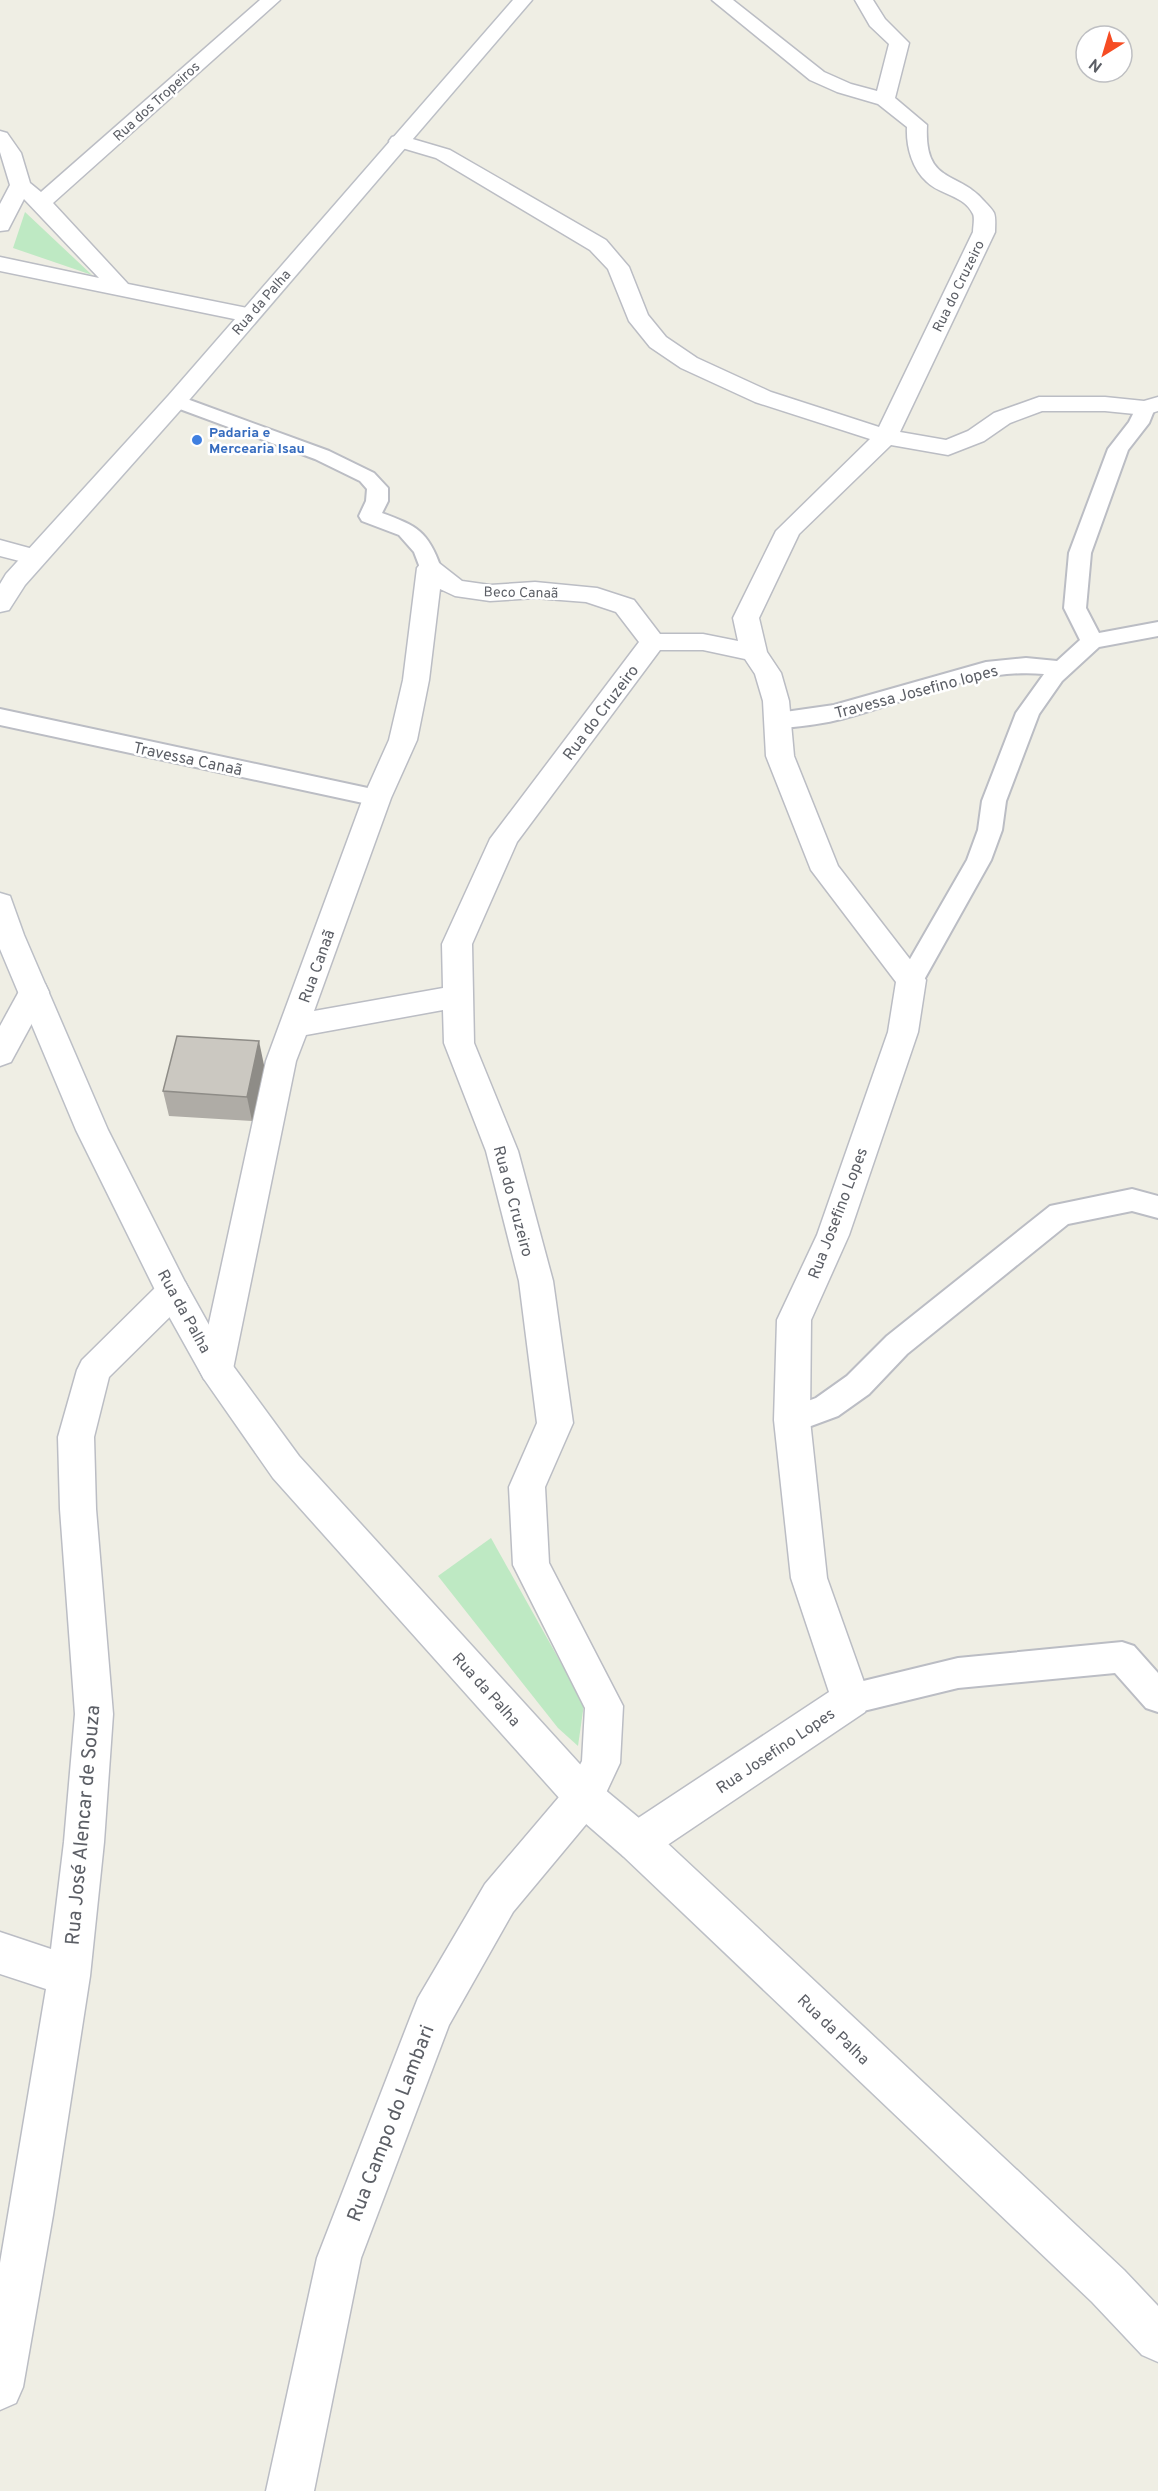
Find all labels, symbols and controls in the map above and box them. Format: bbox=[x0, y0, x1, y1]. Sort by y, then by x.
north arrow bbox=[1074, 24, 1134, 84]
text: N bbox=[1086, 53, 1107, 76]
street label: Rua dos Tropeiros bbox=[110, 59, 204, 146]
street label: Rua do Cruzeiro bbox=[930, 238, 989, 335]
street label: Rua da Palha bbox=[229, 267, 295, 339]
place label: Padaria e Mercearia Isau bbox=[209, 425, 305, 458]
marker: Padaria e Mercearia Isau bbox=[190, 433, 204, 447]
street label: Beco Canaã bbox=[484, 584, 558, 603]
street label: Travessa Josefino lopes bbox=[833, 661, 1001, 724]
street label: Rua do Cruzeiro bbox=[559, 662, 644, 765]
street label: Travessa Canaã bbox=[131, 739, 244, 781]
street label: Rua Canaã bbox=[295, 927, 340, 1006]
street label: Rua do Cruzeiro bbox=[488, 1144, 537, 1259]
street label: Rua Josefino Lopes bbox=[805, 1145, 873, 1282]
street label: Rua da Palha bbox=[152, 1267, 214, 1357]
street label: Rua da Palha bbox=[447, 1649, 524, 1731]
street label: Rua José Alencar de Souza bbox=[61, 1704, 107, 1946]
street label: Rua Josefino Lopes bbox=[713, 1704, 839, 1799]
street label: Rua da Palha bbox=[792, 1991, 873, 2070]
street label: Rua Campo do Lambari bbox=[342, 2021, 441, 2226]

